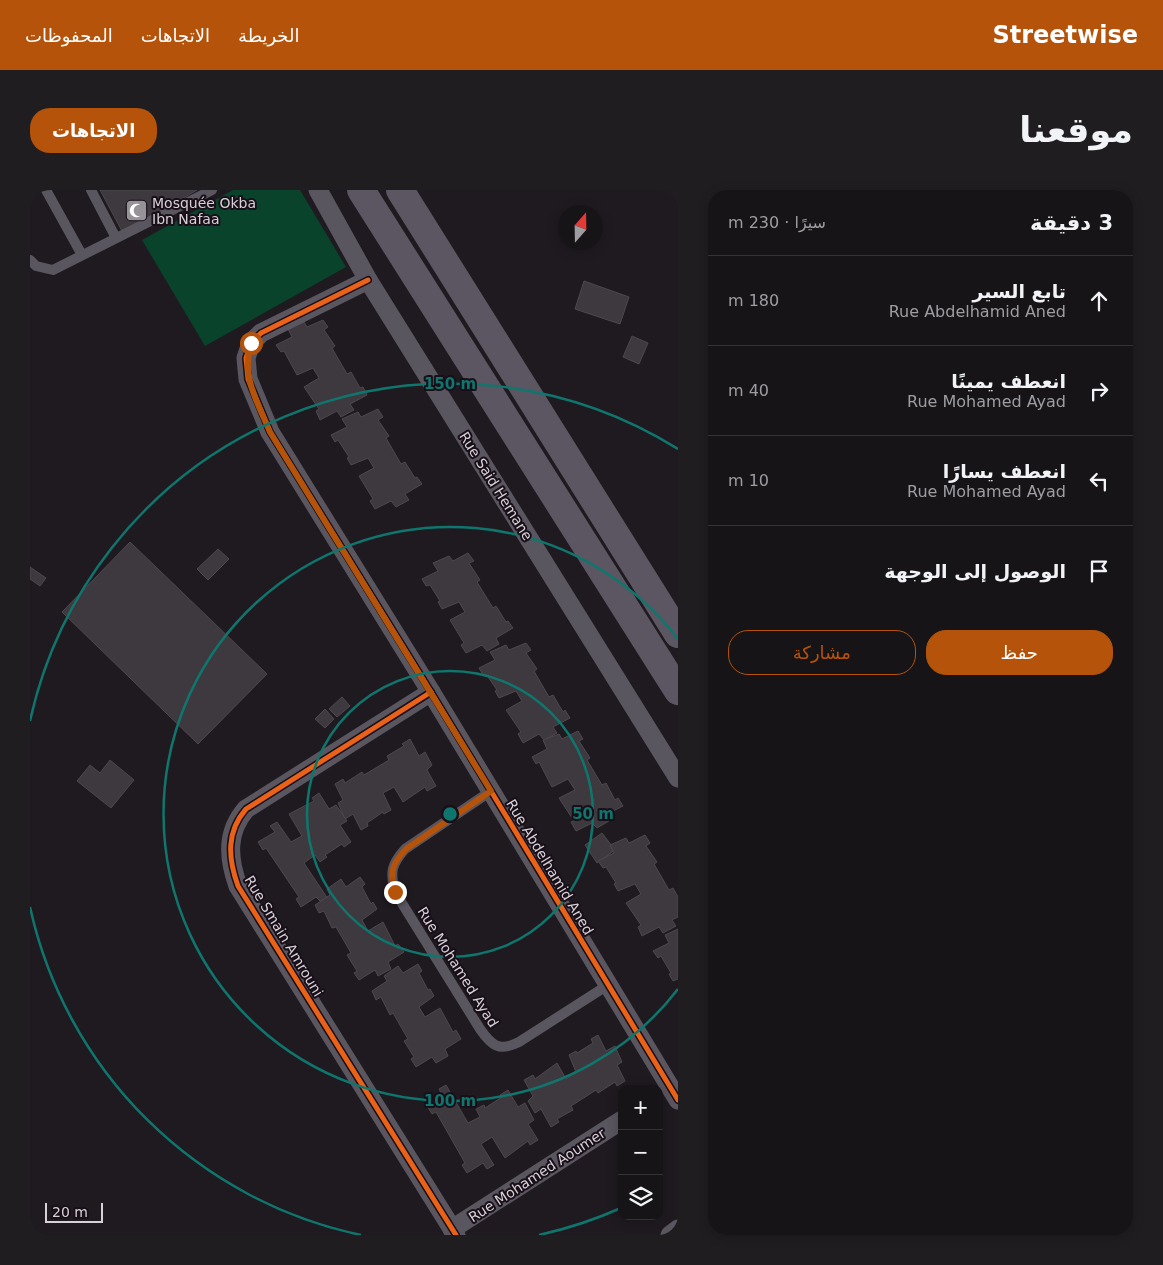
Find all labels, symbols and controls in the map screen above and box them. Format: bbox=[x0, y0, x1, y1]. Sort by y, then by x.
text: Streetwise bbox=[992, 21, 1138, 49]
text: المحفوظات bbox=[25, 25, 113, 46]
text: الاتجاهات bbox=[141, 25, 210, 46]
text: الخريطة bbox=[238, 25, 299, 46]
button: الاتجاهات bbox=[30, 108, 157, 153]
text: موقعنا bbox=[1019, 110, 1133, 150]
place label: Mosquée Okba Ibn Nafaa bbox=[152, 195, 256, 227]
mosque icon: Mosquée Okba Ibn Nafaa bbox=[124, 199, 148, 223]
north arrow bbox=[558, 205, 603, 250]
text: 3 دقيقة bbox=[1030, 211, 1113, 235]
text: سيرًا · 230 m bbox=[728, 213, 826, 232]
text: تابع السير bbox=[972, 280, 1066, 302]
icon: ahead bbox=[1085, 287, 1113, 315]
text: 180 m bbox=[728, 291, 779, 310]
text: Rue Abdelhamid Aned bbox=[889, 302, 1066, 321]
route start bbox=[240, 332, 263, 355]
text: انعطف يمينًا bbox=[951, 370, 1066, 392]
text: 150 m bbox=[424, 375, 476, 393]
icon: right bbox=[1085, 377, 1113, 405]
text: 40 m bbox=[728, 381, 769, 400]
text: Rue Mohamed Ayad bbox=[907, 392, 1066, 411]
street label: Rue Said Hemane bbox=[456, 429, 536, 543]
text: انعطف يسارًا bbox=[943, 460, 1066, 482]
icon: left bbox=[1085, 467, 1113, 495]
text: 10 m bbox=[728, 471, 769, 490]
text: Rue Mohamed Ayad bbox=[907, 482, 1066, 501]
icon: arrive bbox=[1085, 557, 1113, 585]
text: الوصول إلى الوجهة bbox=[884, 560, 1066, 582]
button: مشاركة bbox=[728, 630, 916, 675]
button: حفظ bbox=[926, 630, 1113, 675]
street label: Rue Abdelhamid Aned bbox=[503, 796, 597, 938]
centre of rings bbox=[441, 805, 459, 823]
text: 50 m bbox=[572, 805, 614, 823]
street label: Rue Smain Amrouni bbox=[242, 873, 326, 999]
route end bbox=[384, 881, 407, 904]
street label: Rue Mohamed Ayad bbox=[414, 904, 502, 1030]
map controls bbox=[618, 1085, 663, 1220]
button: + bbox=[618, 1085, 663, 1130]
text: 100 m bbox=[424, 1092, 476, 1110]
street label: Rue Mohamed Aoumer bbox=[466, 1125, 608, 1225]
button: − bbox=[618, 1130, 663, 1175]
button: layers bbox=[618, 1175, 663, 1220]
scale bar bbox=[45, 1200, 102, 1223]
text: 20 m bbox=[52, 1204, 88, 1220]

